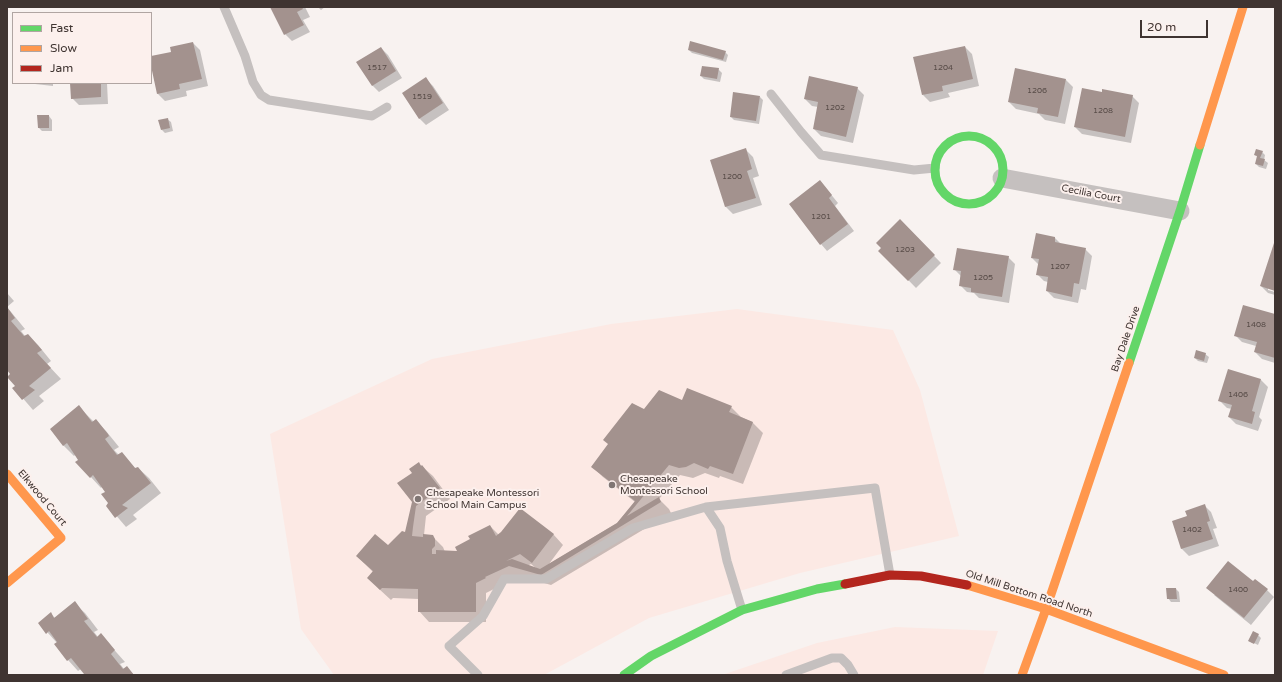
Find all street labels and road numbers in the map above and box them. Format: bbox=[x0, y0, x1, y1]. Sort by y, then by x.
street label: Cecilia Court bbox=[1060, 182, 1122, 206]
street label: Bay Dale Drive bbox=[1109, 305, 1143, 373]
street label: Elkwood Court bbox=[15, 467, 69, 529]
street label: Old Mill Bottom Road North bbox=[964, 568, 1094, 620]

